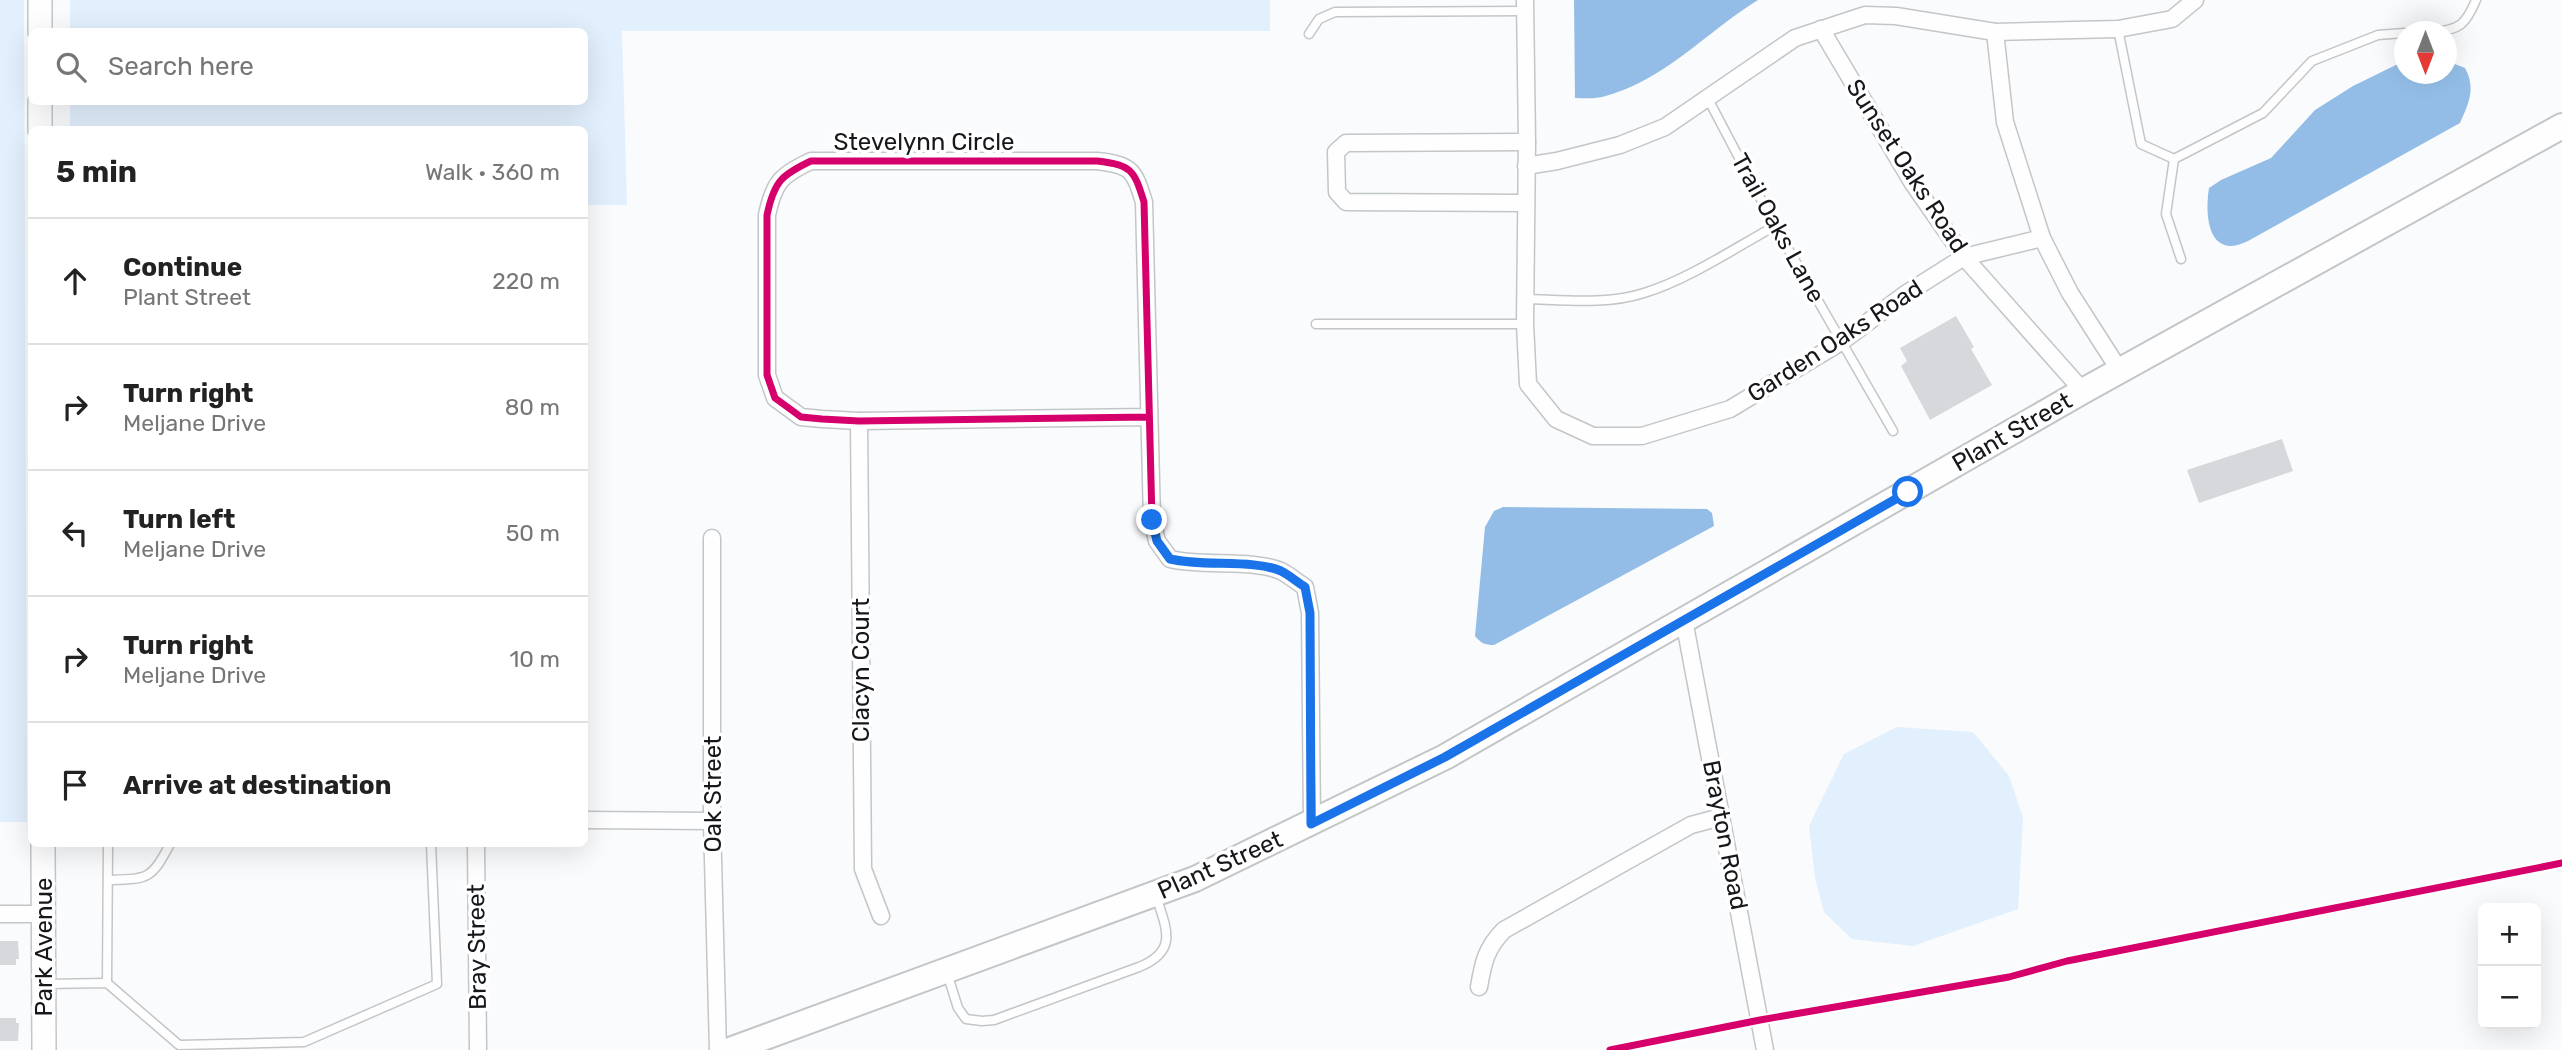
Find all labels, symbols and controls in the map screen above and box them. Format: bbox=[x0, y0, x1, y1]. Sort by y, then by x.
north arrow bbox=[2394, 21, 2457, 84]
search box bbox=[28, 28, 588, 105]
icon: search bbox=[52, 48, 90, 86]
text: Search here bbox=[108, 51, 254, 82]
street label: Sunset Oaks Road bbox=[1840, 74, 1974, 258]
street label: Stevelynn Circle bbox=[834, 128, 1014, 156]
street label: Trail Oaks Lane bbox=[1725, 149, 1831, 307]
text: 5 min bbox=[56, 154, 137, 190]
text: Walk · 360 m bbox=[425, 158, 560, 186]
text: Continue bbox=[123, 252, 242, 283]
icon: ahead bbox=[56, 262, 94, 300]
text: 220 m bbox=[492, 267, 560, 295]
street label: Garden Oaks Road bbox=[1742, 274, 1928, 408]
text: Plant Street bbox=[123, 283, 251, 311]
text: Turn right bbox=[123, 378, 253, 409]
street label: Plant Street bbox=[1947, 386, 2077, 478]
icon: right bbox=[56, 388, 94, 426]
text: 80 m bbox=[505, 393, 560, 421]
text: Meljane Drive bbox=[123, 409, 266, 437]
route start bbox=[1892, 476, 1923, 507]
text: Turn left bbox=[123, 504, 235, 535]
route end bbox=[1136, 504, 1167, 535]
icon: left bbox=[56, 514, 94, 552]
text: 50 m bbox=[506, 519, 560, 547]
text: Meljane Drive bbox=[123, 535, 266, 563]
street label: Clacyn Court bbox=[847, 598, 875, 742]
text: Turn right bbox=[123, 630, 253, 661]
icon: right bbox=[56, 640, 94, 678]
text: 10 m bbox=[509, 645, 560, 673]
text: Meljane Drive bbox=[123, 661, 266, 689]
street label: Oak Street bbox=[699, 736, 727, 852]
street label: Brayton Road bbox=[1697, 758, 1753, 912]
icon: arrive bbox=[56, 766, 94, 804]
text: Arrive at destination bbox=[123, 770, 391, 801]
street label: Plant Street bbox=[1153, 825, 1287, 905]
street label: Park Avenue bbox=[30, 878, 58, 1017]
street label: Bray Street bbox=[462, 884, 492, 1010]
map controls bbox=[2478, 903, 2541, 1029]
button: + bbox=[2478, 903, 2541, 966]
button: − bbox=[2478, 966, 2541, 1029]

